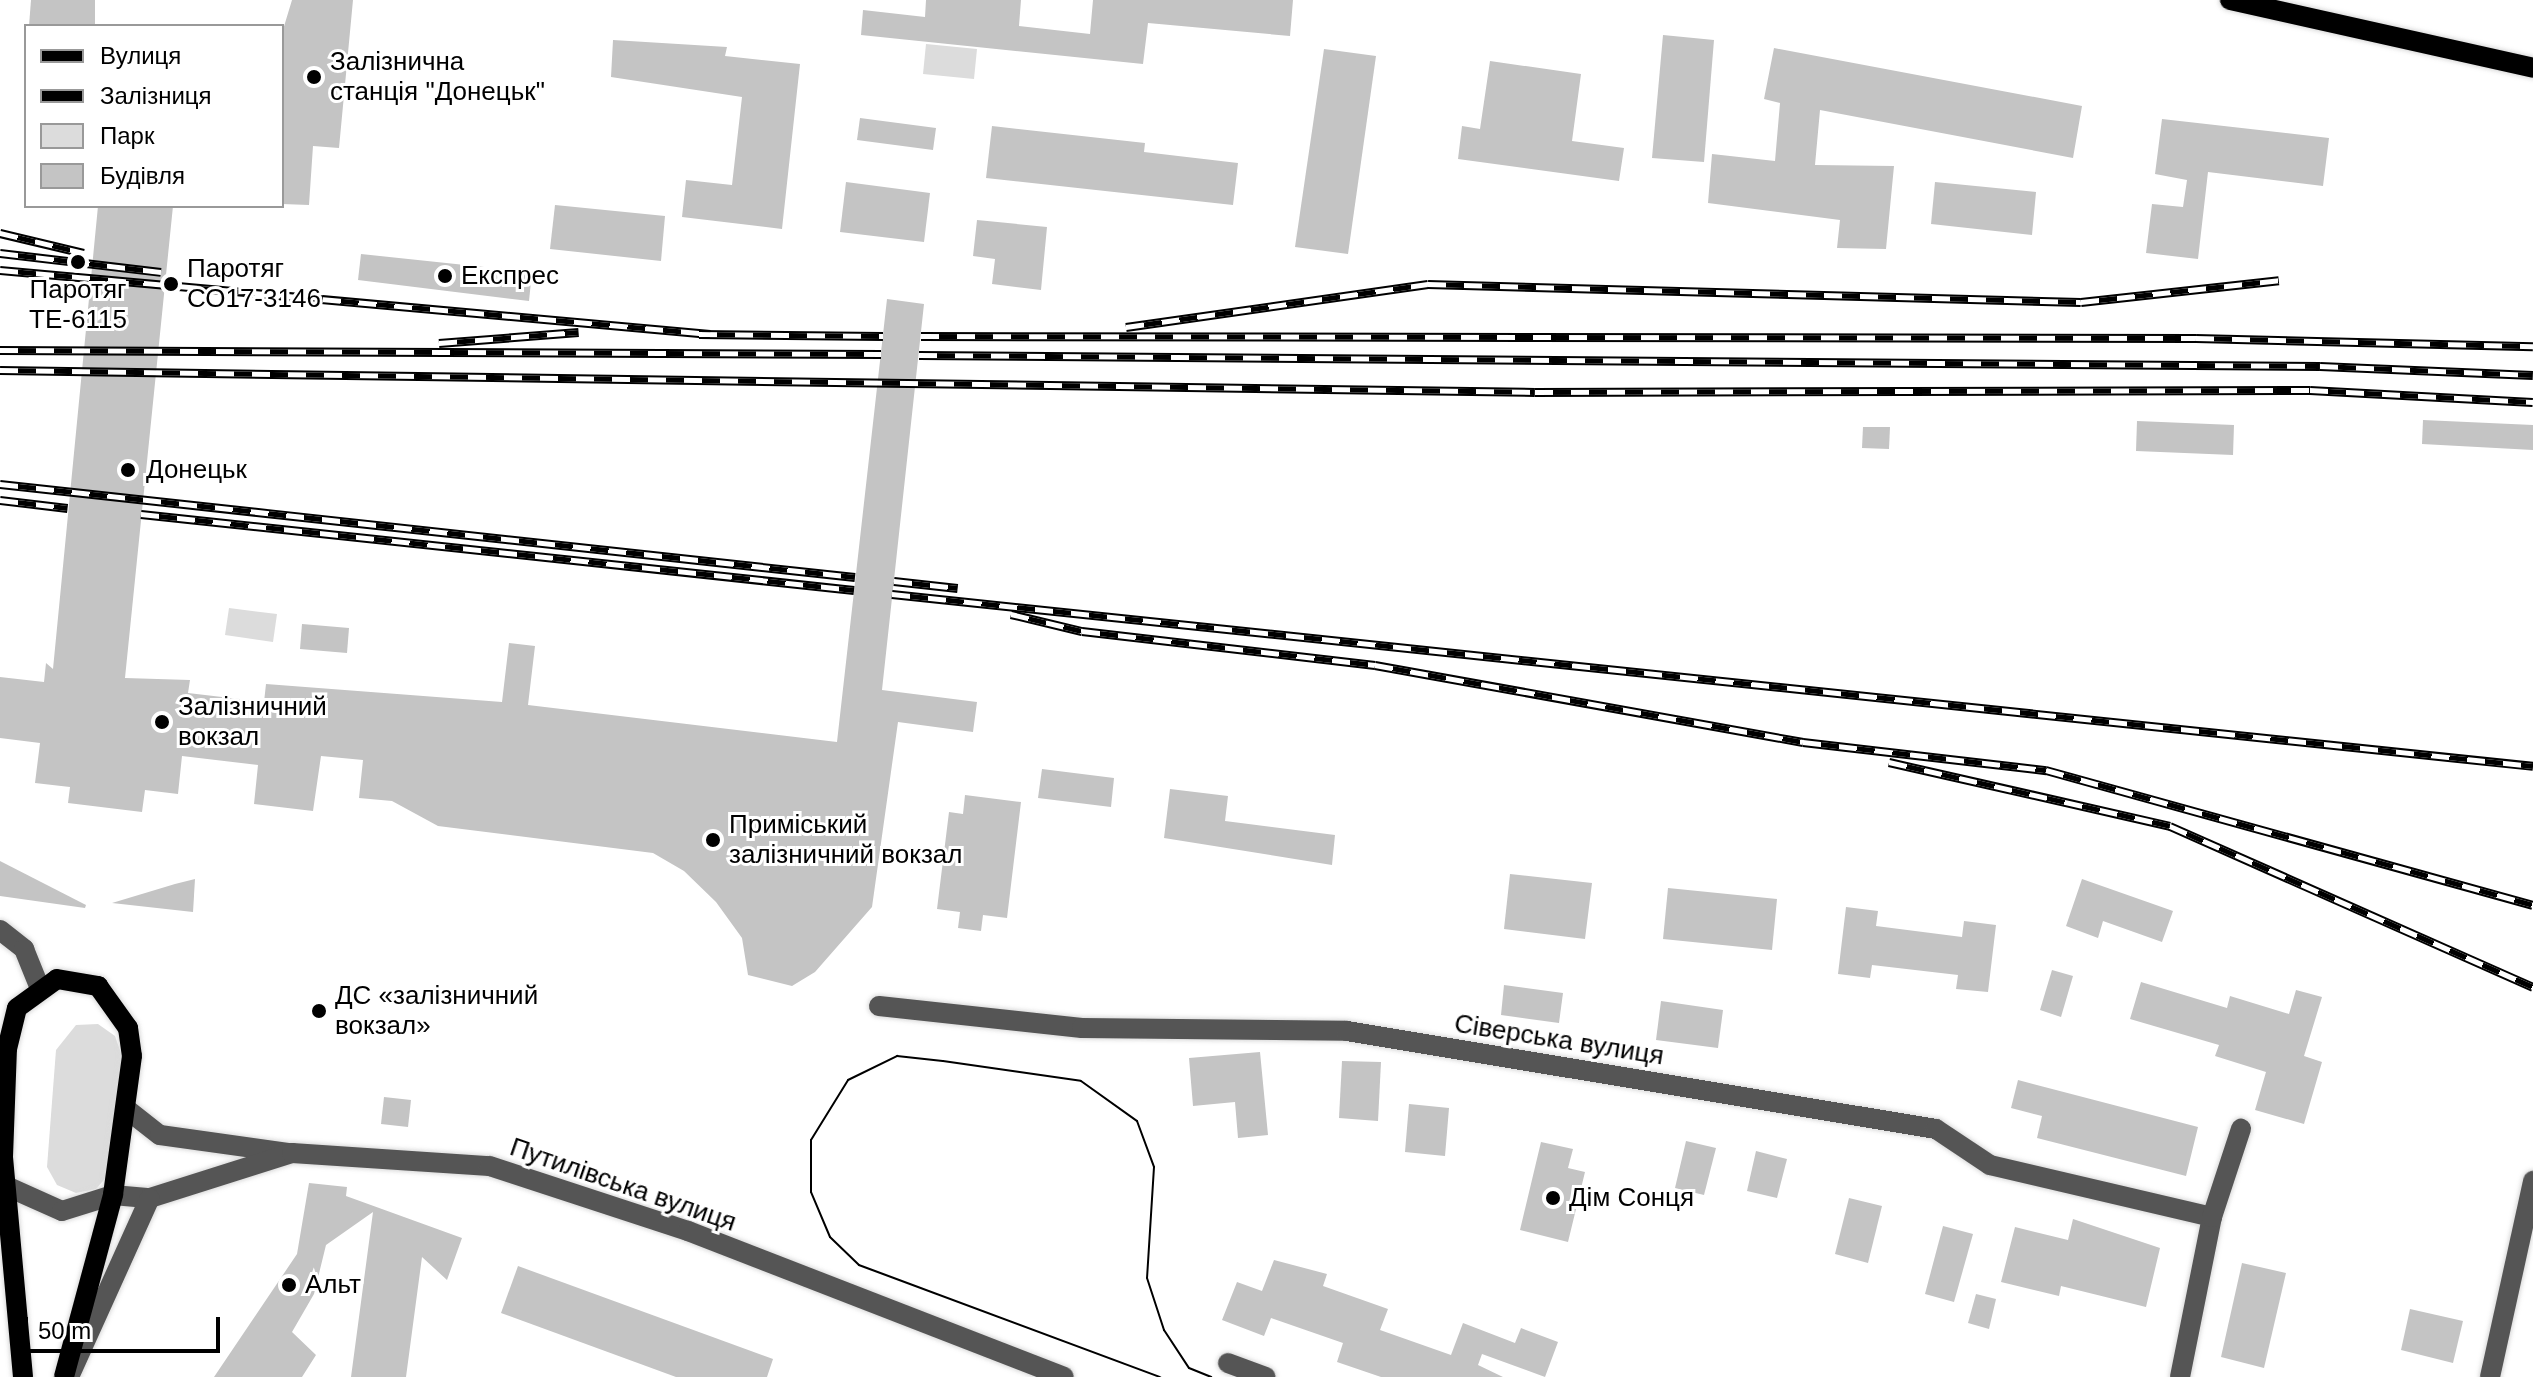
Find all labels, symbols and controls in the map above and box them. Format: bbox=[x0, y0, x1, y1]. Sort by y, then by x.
legend bbox=[24, 24, 284, 208]
text: Вулиця bbox=[100, 42, 181, 69]
place label: Залізнична станція "Донецьк" bbox=[330, 46, 545, 108]
marker: Залізнична станція "Донецьк" bbox=[305, 68, 323, 86]
text: Залізниця bbox=[100, 82, 212, 109]
text: Парк bbox=[100, 122, 154, 149]
text: Будівля bbox=[100, 162, 185, 189]
marker: Паротяг ТЕ-6115 bbox=[69, 253, 87, 271]
place label: Паротяг СО17-3146 bbox=[187, 253, 321, 314]
place label: Експрес bbox=[461, 260, 559, 292]
marker: Експрес bbox=[436, 267, 454, 285]
place label: Паротяг ТЕ-6115 bbox=[29, 274, 127, 336]
marker: Паротяг СО17-3146 bbox=[162, 275, 180, 293]
place label: Донецьк bbox=[146, 454, 247, 486]
marker: Донецьк bbox=[117, 459, 139, 481]
place label: Залізничний вокзал bbox=[178, 691, 327, 752]
marker: Залізничний вокзал bbox=[153, 713, 171, 731]
place label: Приміський залізничний вокзал bbox=[729, 809, 963, 870]
marker: Приміський залізничний вокзал bbox=[704, 831, 722, 849]
place label: ДС «залізничний вокзал» bbox=[335, 980, 538, 1042]
marker: ДС «залізничний вокзал» bbox=[310, 1002, 328, 1020]
street label: Сіверська вулиця bbox=[1452, 1008, 1666, 1072]
street label: Путилівська вулиця bbox=[506, 1132, 740, 1238]
place label: Дім Сонця bbox=[1569, 1182, 1694, 1214]
marker: Дім Сонця bbox=[1544, 1189, 1562, 1207]
place label: Альт bbox=[305, 1269, 361, 1301]
marker: Альт bbox=[280, 1276, 298, 1294]
scale bar bbox=[28, 1301, 224, 1351]
text: 50 m bbox=[38, 1317, 91, 1344]

